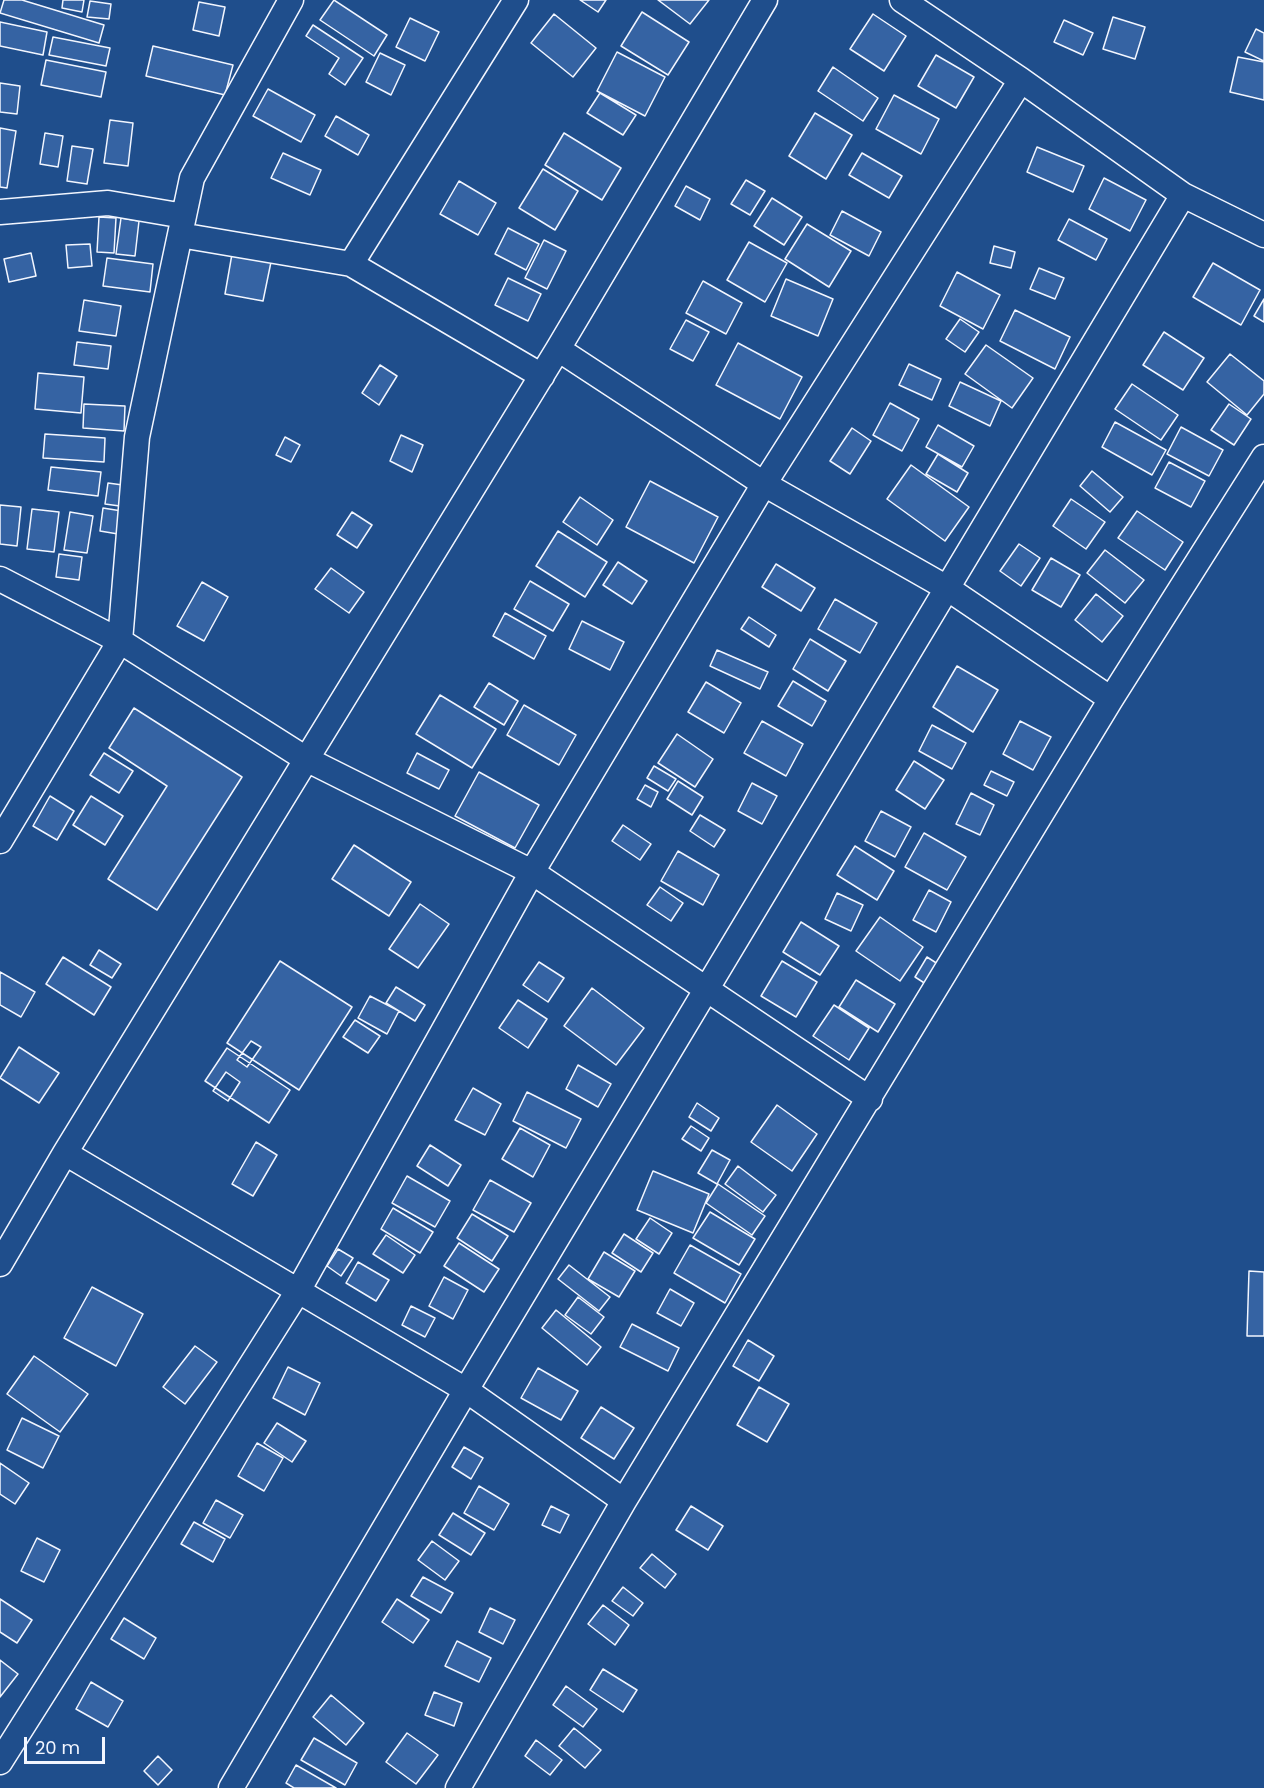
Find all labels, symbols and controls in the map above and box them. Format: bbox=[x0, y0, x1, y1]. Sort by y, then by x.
scale bar bbox=[27, 1725, 108, 1763]
text: 20 m bbox=[35, 1735, 80, 1760]

